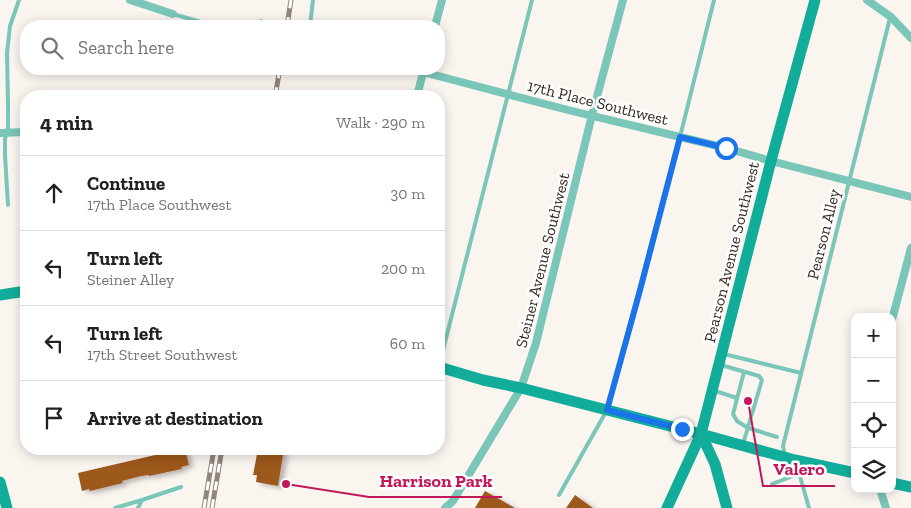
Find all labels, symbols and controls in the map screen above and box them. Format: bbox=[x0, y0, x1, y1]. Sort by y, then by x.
search box bbox=[20, 20, 445, 75]
icon: search bbox=[38, 34, 66, 62]
text: Search here bbox=[78, 36, 174, 59]
street label: 17th Place Southwest bbox=[526, 76, 670, 129]
text: 4 min bbox=[40, 110, 93, 135]
text: Walk · 290 m bbox=[336, 113, 425, 132]
route start bbox=[715, 137, 738, 160]
street label: Pearson Avenue Southwest bbox=[700, 160, 763, 344]
street label: Steiner Avenue Southwest bbox=[512, 170, 573, 350]
text: Continue bbox=[87, 172, 165, 195]
icon: ahead bbox=[40, 179, 68, 207]
text: 30 m bbox=[391, 184, 425, 203]
street label: Pearson Alley bbox=[803, 186, 844, 281]
text: 17th Place Southwest bbox=[87, 195, 231, 214]
text: Turn left bbox=[87, 247, 162, 270]
icon: left bbox=[40, 254, 68, 282]
text: 200 m bbox=[381, 259, 425, 278]
text: Steiner Alley bbox=[87, 270, 174, 289]
map controls bbox=[851, 313, 896, 493]
button: + bbox=[851, 313, 896, 358]
text: Turn left bbox=[87, 322, 162, 345]
icon: left bbox=[40, 329, 68, 357]
text: 60 m bbox=[390, 334, 425, 353]
text: 17th Street Southwest bbox=[87, 345, 237, 364]
button: − bbox=[851, 358, 896, 403]
button: locate bbox=[851, 403, 896, 448]
icon: arrive bbox=[40, 404, 68, 432]
text: Arrive at destination bbox=[87, 407, 263, 430]
route end bbox=[671, 418, 694, 441]
button: layers bbox=[851, 448, 896, 493]
callout: Valero bbox=[763, 453, 835, 486]
text: Valero bbox=[773, 458, 825, 480]
callout: Harrison Park bbox=[369, 464, 502, 497]
text: Harrison Park bbox=[379, 470, 493, 492]

